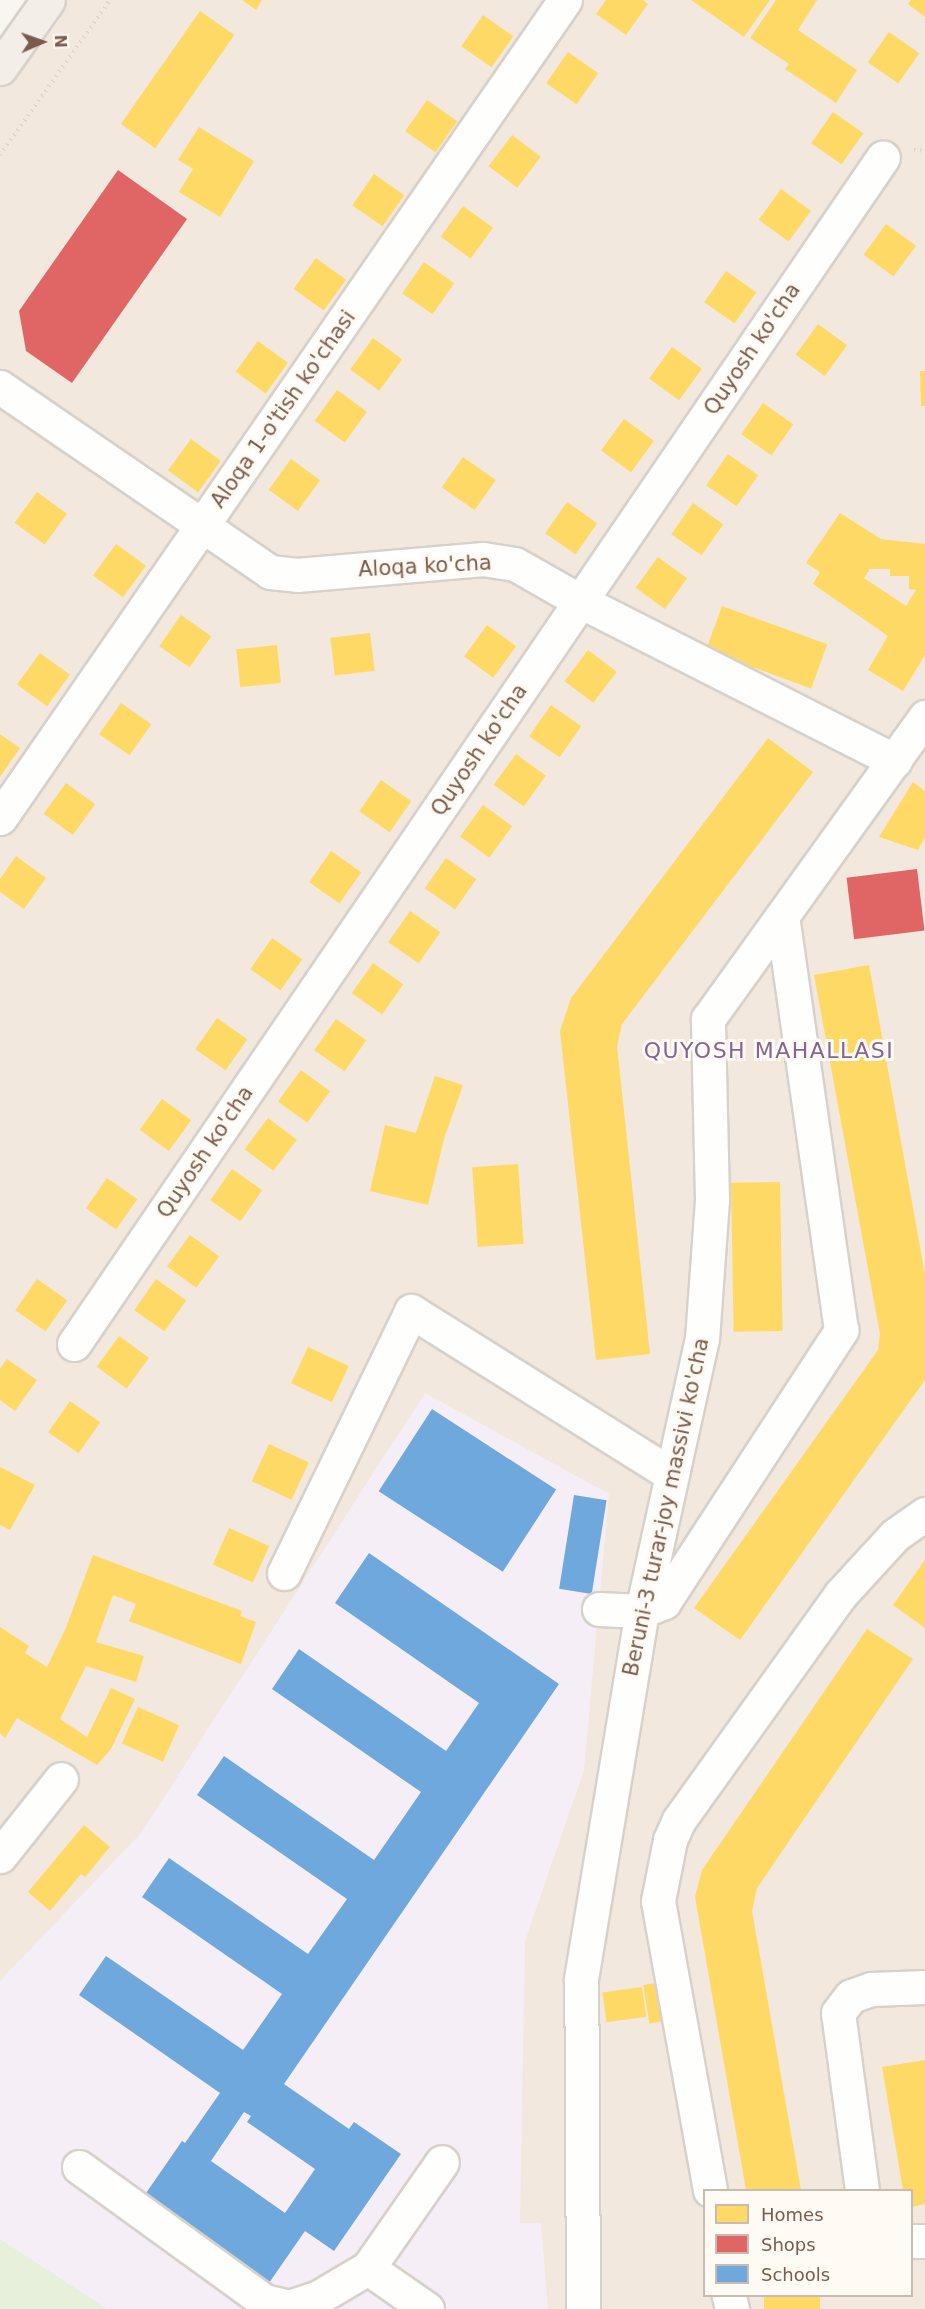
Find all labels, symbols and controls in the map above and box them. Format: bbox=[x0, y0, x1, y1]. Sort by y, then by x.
north arrow bbox=[12, 12, 72, 72]
text: N bbox=[51, 34, 70, 48]
street label: Quyosh ko'cha bbox=[699, 278, 805, 420]
street label: Aloqa 1-o'tish ko'chasi bbox=[205, 305, 361, 513]
street label: Aloqa ko'cha bbox=[358, 550, 492, 582]
street label: Quyosh ko'cha bbox=[426, 679, 532, 821]
district label: QUYOSH MAHALLASI bbox=[644, 1038, 894, 1064]
street label: Quyosh ko'cha bbox=[152, 1081, 258, 1223]
street label: Beruni-3 turar-joy massivi ko'cha bbox=[618, 1335, 714, 1679]
legend bbox=[703, 2189, 913, 2297]
text: Homes bbox=[761, 2204, 824, 2225]
text: Shops bbox=[761, 2234, 816, 2255]
text: Schools bbox=[761, 2264, 830, 2285]

